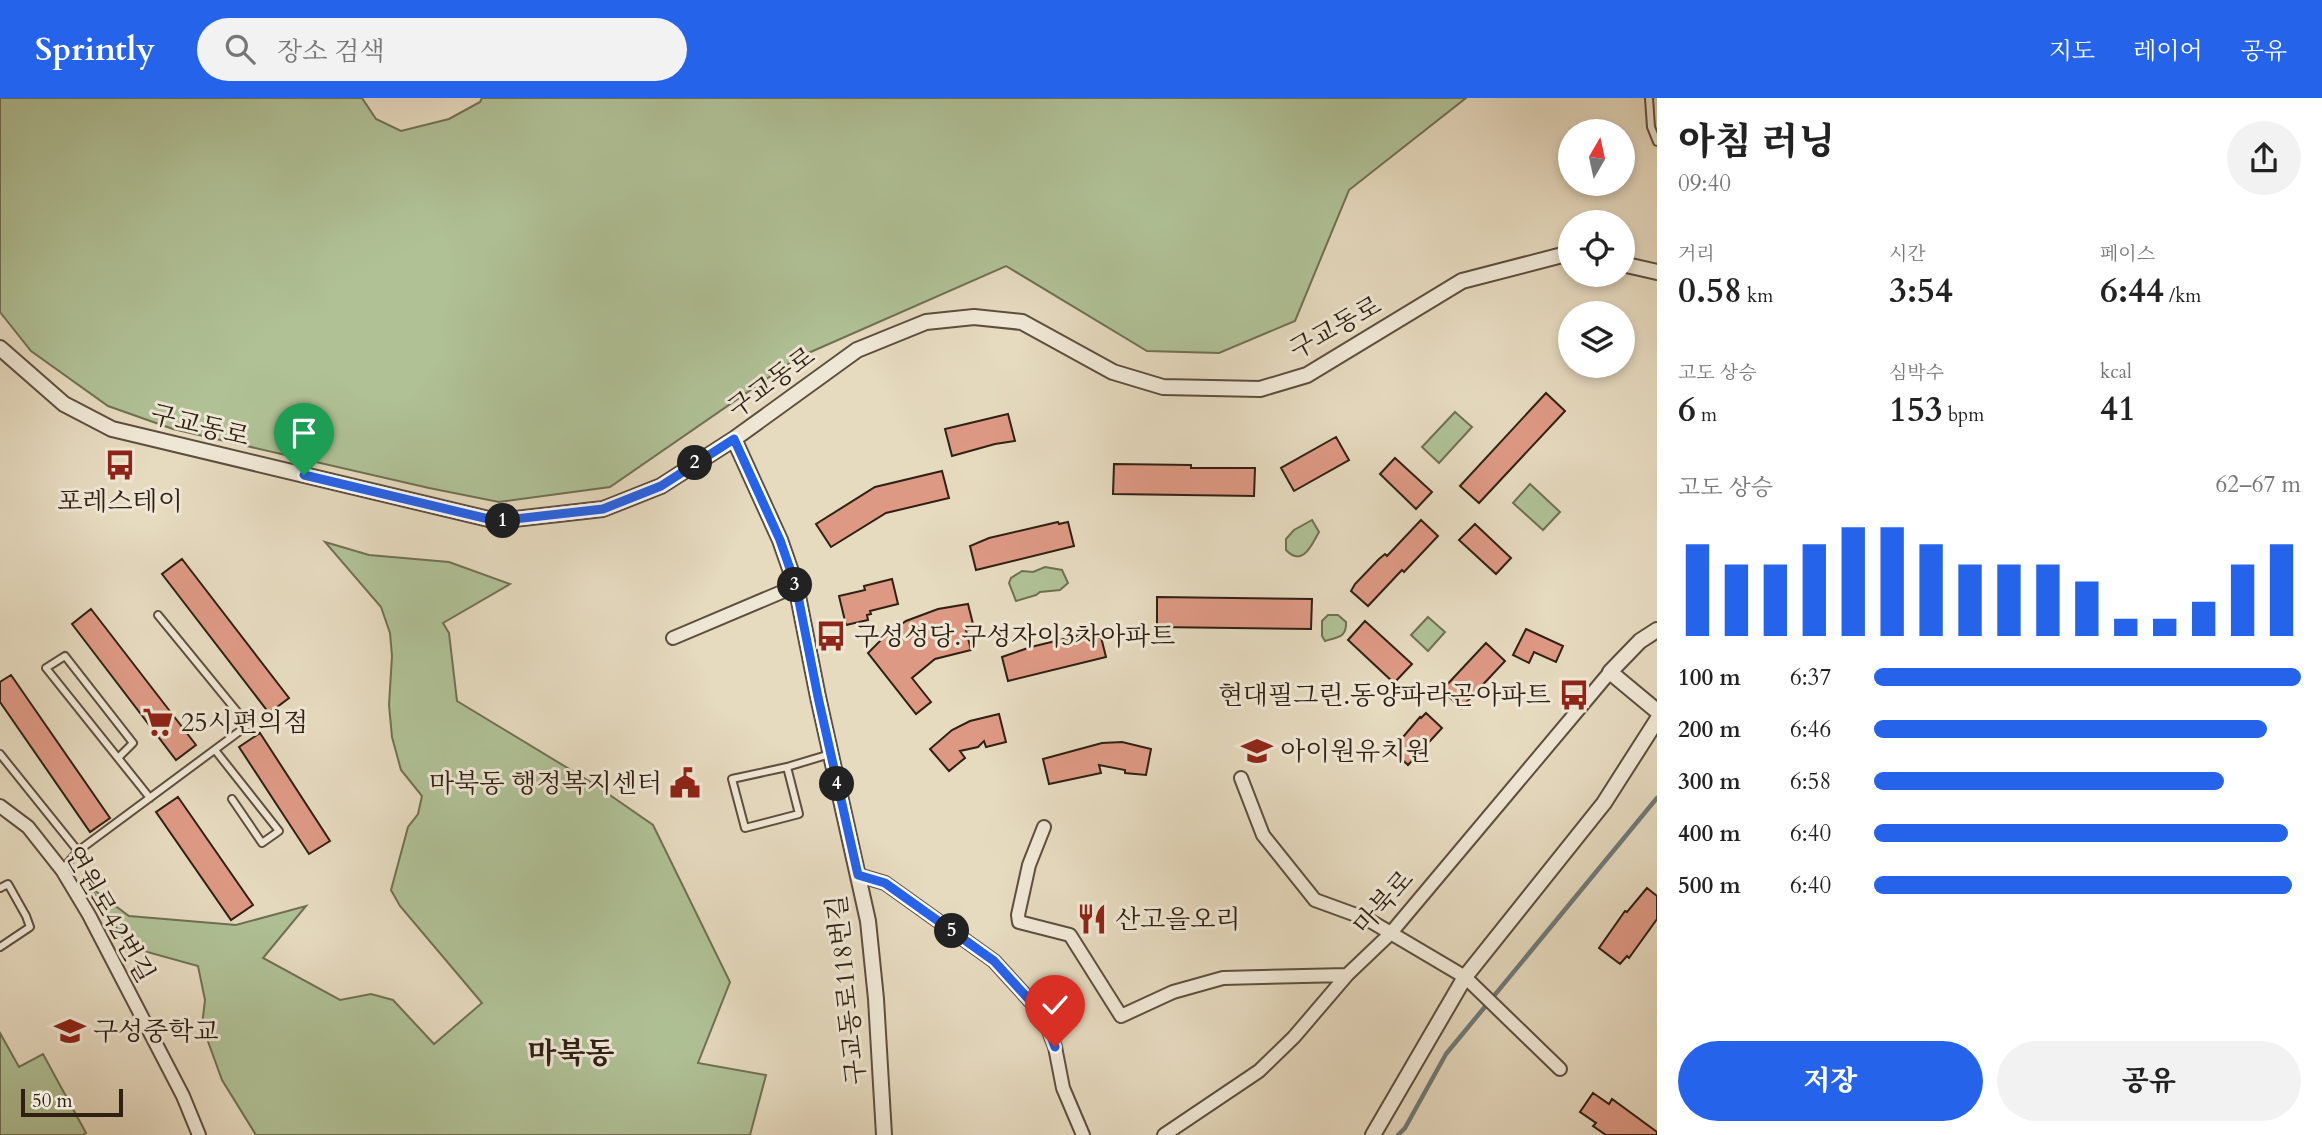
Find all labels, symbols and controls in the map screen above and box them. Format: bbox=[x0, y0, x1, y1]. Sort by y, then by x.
search box bbox=[197, 18, 687, 81]
text: Sprintly bbox=[35, 27, 155, 72]
icon: search bbox=[221, 30, 259, 68]
text: 장소 검색 bbox=[277, 34, 385, 69]
text: 지도 bbox=[2049, 35, 2095, 68]
text: 레이어 bbox=[2133, 35, 2203, 68]
text: 공유 bbox=[2241, 35, 2287, 68]
text: 아침 러닝 bbox=[1678, 116, 1835, 168]
north arrow bbox=[1558, 119, 1634, 196]
map controls bbox=[1558, 119, 1635, 378]
button: share bbox=[2227, 121, 2301, 195]
text: 09:40 bbox=[1678, 168, 1731, 199]
button: locate bbox=[1558, 210, 1635, 287]
text: 거리 bbox=[1678, 241, 1715, 267]
text: 시간 bbox=[1889, 241, 1926, 267]
text: 페이스 bbox=[2100, 241, 2155, 267]
text: 0.58 bbox=[1678, 267, 1742, 315]
text: 3:54 bbox=[1889, 267, 1953, 315]
text: 6:44 bbox=[2100, 267, 2164, 315]
text: km bbox=[1742, 283, 1773, 309]
text: /km bbox=[2164, 283, 2201, 309]
street label: 구교동로 bbox=[1283, 288, 1388, 367]
button: layers bbox=[1558, 301, 1635, 378]
street label: 구교동로 bbox=[720, 339, 822, 426]
text: kcal bbox=[2100, 359, 2132, 385]
text: 고도 상승 bbox=[1678, 360, 1757, 386]
text: 심박수 bbox=[1889, 360, 1944, 386]
text: 41 bbox=[2100, 385, 2136, 433]
text: 6 bbox=[1678, 386, 1696, 434]
text: 153 bbox=[1889, 386, 1943, 434]
street label: 구교동로 bbox=[147, 396, 253, 455]
text: m bbox=[1696, 402, 1717, 428]
text: bpm bbox=[1943, 402, 1984, 428]
pin bbox=[274, 403, 334, 475]
icon: arrive bbox=[285, 414, 323, 452]
pin: 2 bbox=[678, 446, 712, 480]
bus stop icon: 포레스테이 bbox=[103, 448, 137, 482]
text: 2 bbox=[690, 449, 699, 475]
text: 62–67 m bbox=[2216, 469, 2301, 500]
text: 고도 상승 bbox=[1678, 472, 1773, 503]
place label: 포레스테이 bbox=[57, 484, 183, 519]
pin: 1 bbox=[486, 504, 520, 538]
text: 1 bbox=[498, 507, 507, 533]
pin: 3 bbox=[778, 568, 812, 602]
text: 3 bbox=[790, 571, 799, 597]
bus stop icon: 구성성당.구성자이3차아파트 bbox=[814, 619, 848, 653]
place label: 구성성당.구성자이3차아파트 bbox=[854, 619, 1175, 654]
text: 100 m bbox=[1678, 662, 1741, 693]
text: 6:37 bbox=[1790, 662, 1831, 693]
place label: 현대필그린.동양파라곤아파트 bbox=[1218, 678, 1551, 713]
bus stop icon: 현대필그린.동양파라곤아파트 bbox=[1557, 678, 1591, 712]
supermarket icon: 25시편의점 bbox=[141, 705, 175, 739]
place label: 25시편의점 bbox=[181, 705, 308, 740]
text: 200 m bbox=[1678, 714, 1741, 745]
text: 6:46 bbox=[1790, 714, 1831, 745]
school or university icon: 아이원유치원 bbox=[1240, 734, 1274, 768]
place label: 아이원유치원 bbox=[1280, 734, 1431, 769]
place label: 마북동 행정복지센터 bbox=[429, 766, 662, 801]
public building icon: 마북동 행정복지센터 bbox=[668, 766, 702, 800]
pin: 4 bbox=[820, 766, 854, 802]
text: 300 m bbox=[1678, 766, 1741, 797]
text: 6:58 bbox=[1790, 766, 1831, 797]
text: 4 bbox=[832, 770, 841, 796]
text: 400 m bbox=[1678, 818, 1741, 849]
text: 6:40 bbox=[1790, 818, 1831, 849]
street label: 연원로42번길 bbox=[56, 840, 163, 989]
street label: 마북로 bbox=[1345, 863, 1422, 942]
text: 500 m bbox=[1678, 870, 1741, 901]
text: 6:40 bbox=[1790, 870, 1831, 901]
street label: 구교동로118번길 bbox=[819, 893, 874, 1087]
restaurant icon: 산고을오리 bbox=[1075, 902, 1109, 936]
place label: 산고을오리 bbox=[1115, 902, 1241, 937]
pin: 5 bbox=[934, 914, 970, 948]
text: 5 bbox=[947, 917, 956, 943]
pin bbox=[1025, 975, 1085, 1047]
icon: check bbox=[1036, 986, 1074, 1024]
school or university icon: 구성중학교 bbox=[53, 1014, 87, 1048]
place label: 구성중학교 bbox=[93, 1014, 219, 1049]
district label: 마북동 bbox=[528, 1033, 614, 1074]
button: 저장 bbox=[1678, 1041, 1983, 1121]
button: 공유 bbox=[1997, 1041, 2301, 1121]
scale bar bbox=[21, 1086, 122, 1118]
text: 50 m bbox=[32, 1088, 73, 1114]

